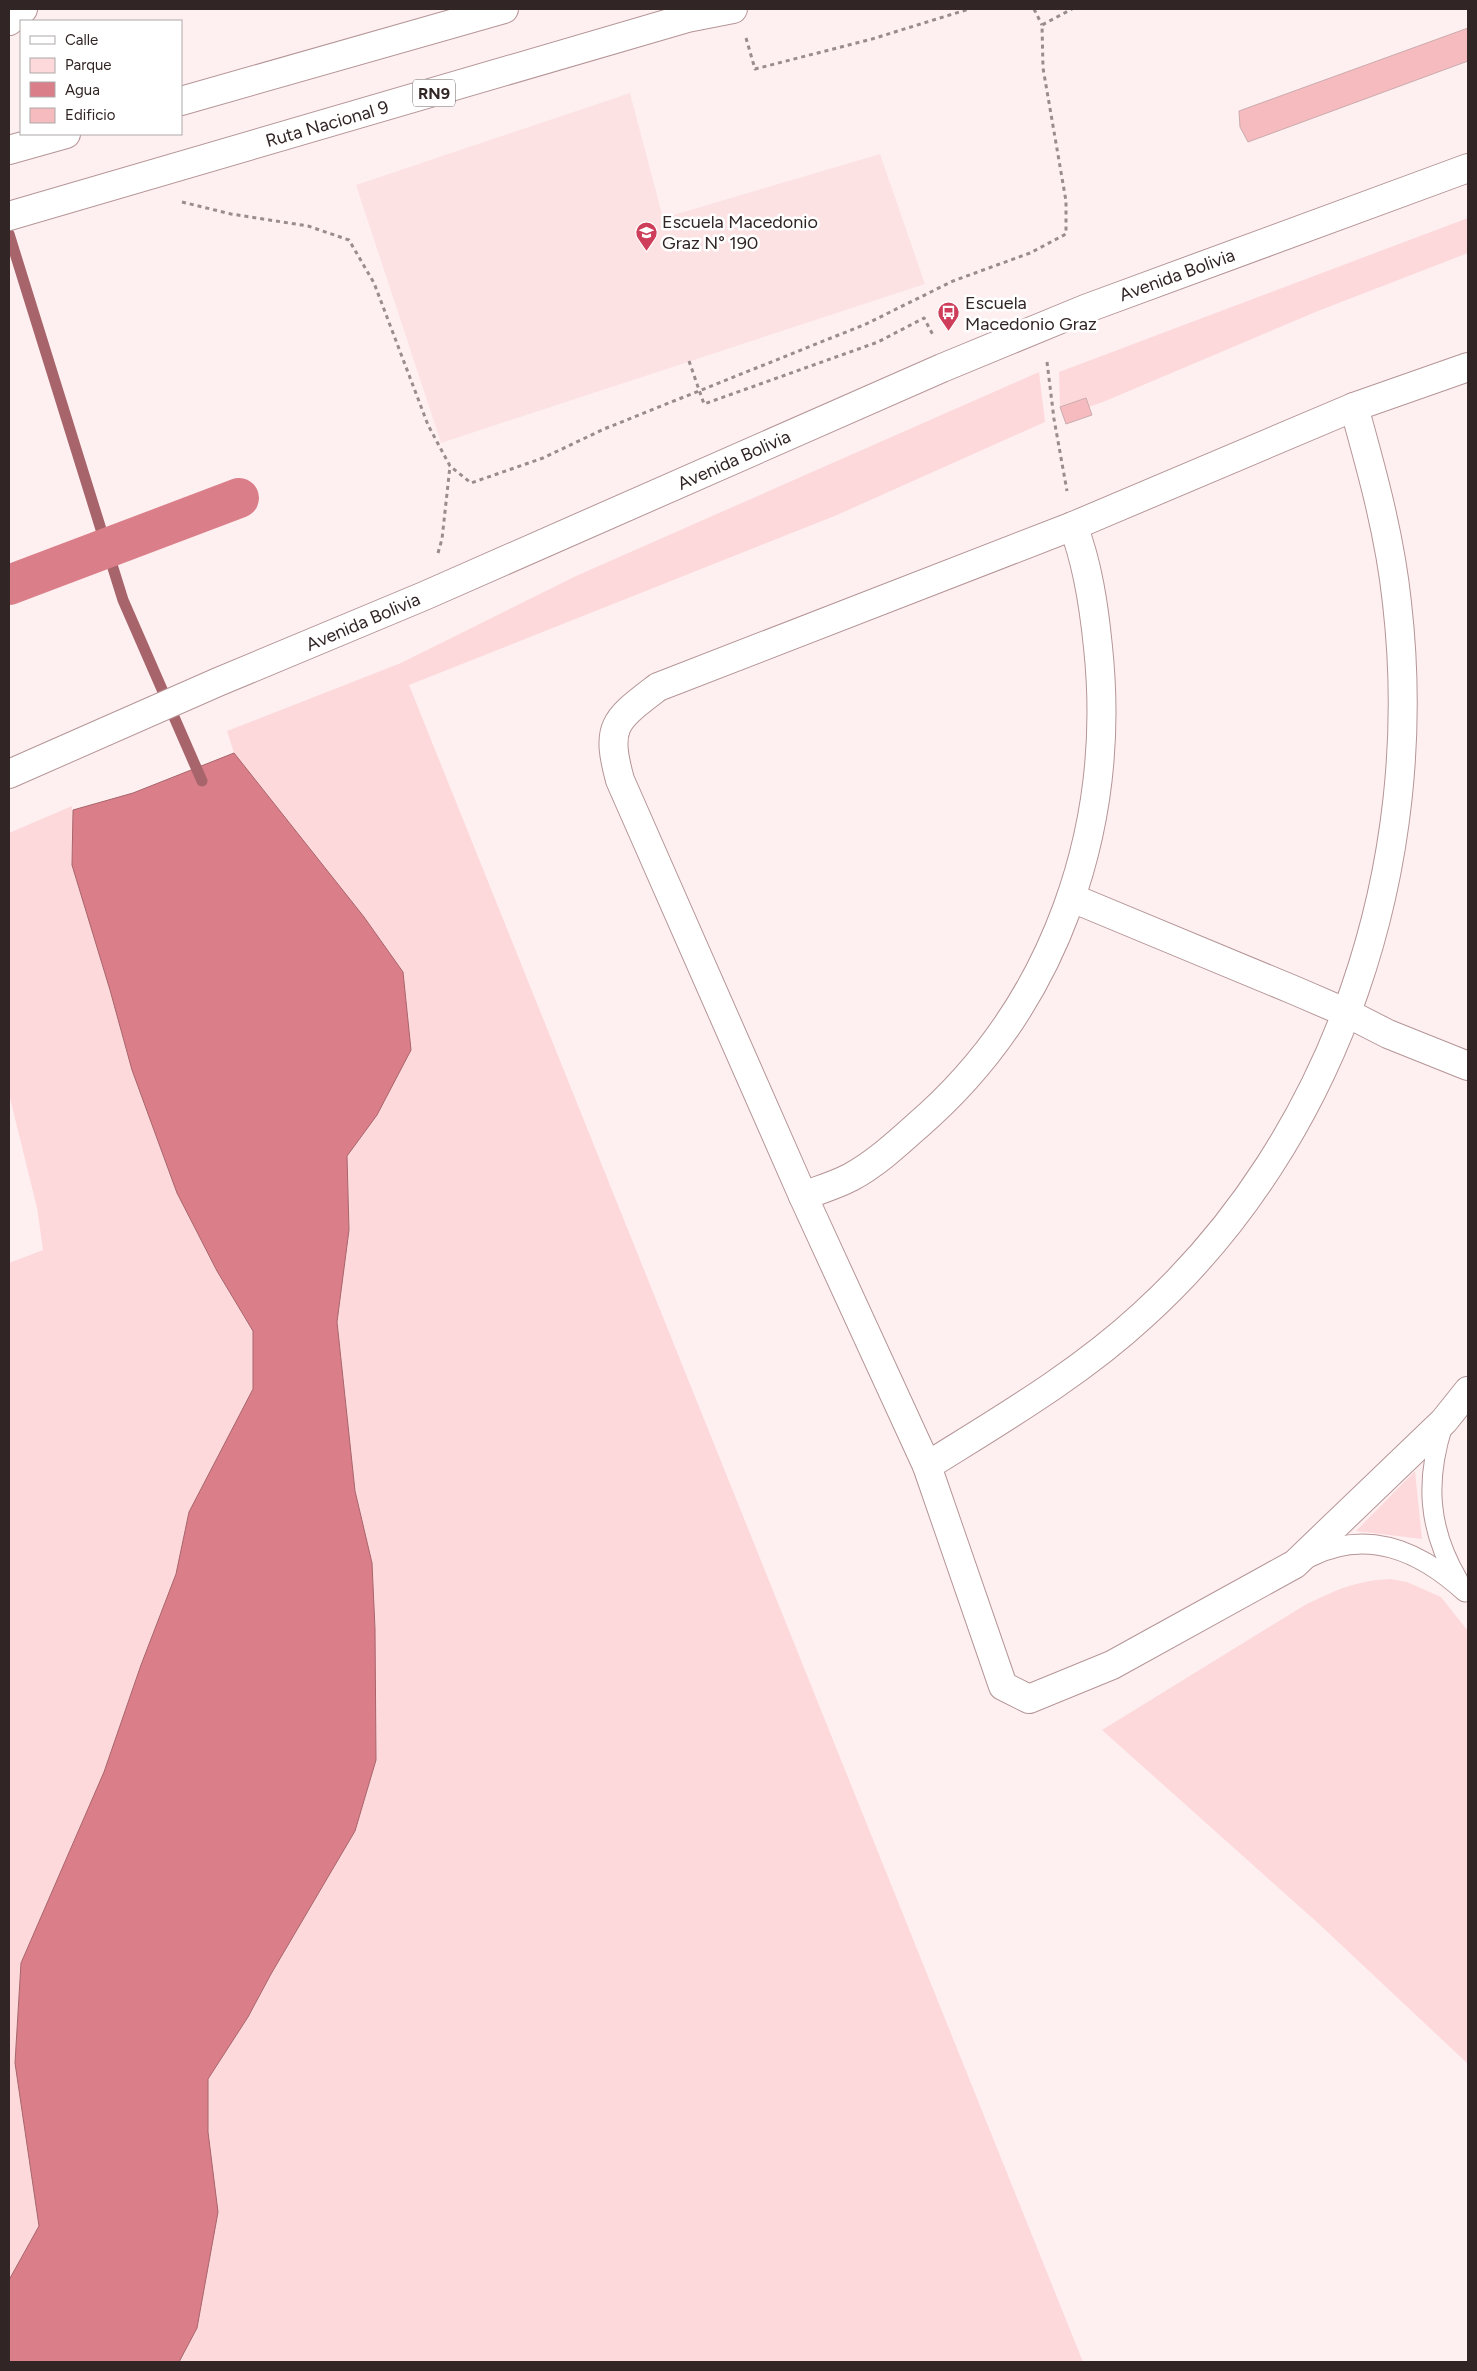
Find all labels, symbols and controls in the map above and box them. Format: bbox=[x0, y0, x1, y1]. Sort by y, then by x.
legend bbox=[20, 20, 182, 135]
text: Calle bbox=[65, 31, 98, 49]
text: Parque bbox=[65, 56, 112, 74]
road number: RN9 bbox=[413, 80, 455, 106]
text: Agua bbox=[65, 81, 100, 99]
street label: Ruta Nacional 9 bbox=[263, 96, 391, 152]
text: Edificio bbox=[65, 106, 116, 124]
place label: Escuela Macedonio Graz N° 190 bbox=[662, 211, 818, 254]
school or university icon: Escuela Macedonio Graz N° 190 bbox=[634, 220, 658, 251]
street label: Avenida Bolivia bbox=[1116, 244, 1238, 306]
place label: Escuela Macedonio Graz bbox=[965, 292, 1097, 335]
bus stop icon: Escuela Macedonio Graz bbox=[937, 301, 961, 332]
street label: Avenida Bolivia bbox=[674, 425, 794, 495]
street label: Avenida Bolivia bbox=[303, 588, 423, 656]

